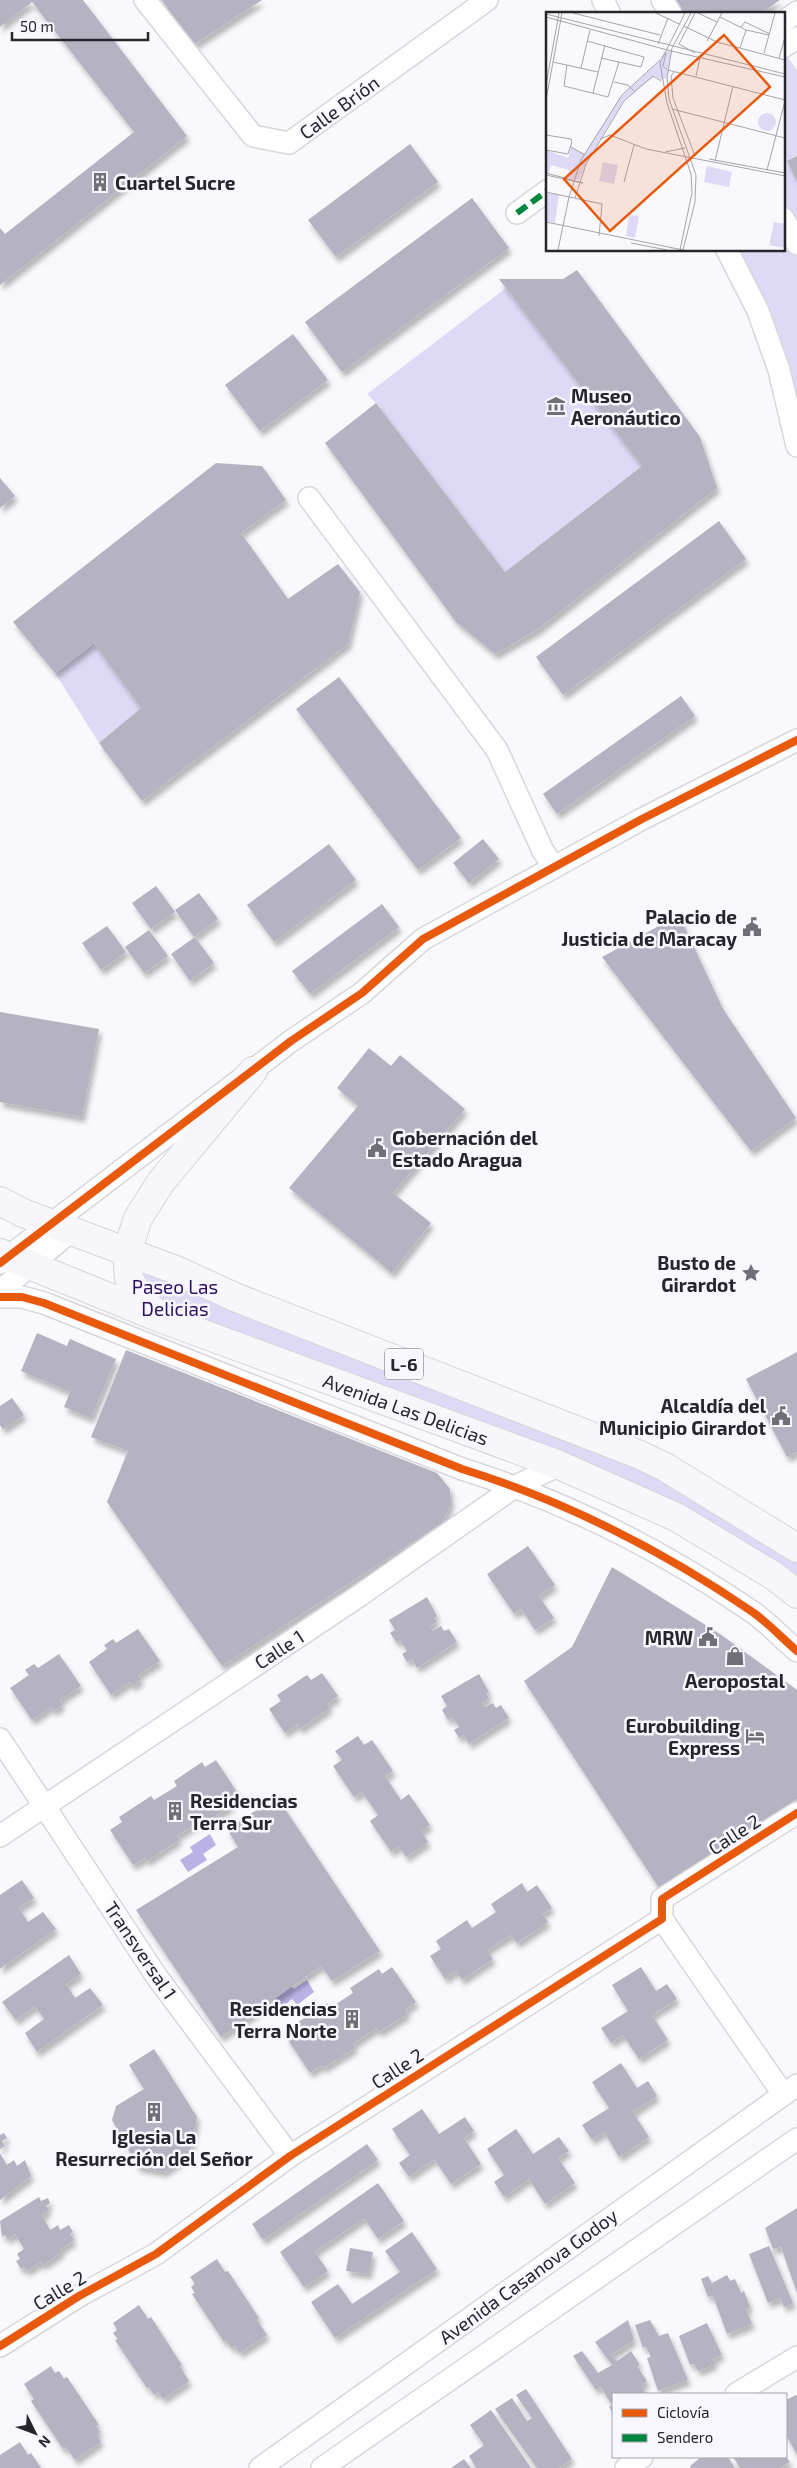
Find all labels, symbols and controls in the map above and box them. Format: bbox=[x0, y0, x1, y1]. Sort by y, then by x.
scale bar bbox=[12, 10, 149, 42]
inset map bbox=[546, 12, 784, 251]
text: 50 m bbox=[20, 17, 54, 35]
street label: Calle Brión bbox=[295, 70, 383, 144]
building icon: Cuartel Sucre bbox=[89, 171, 111, 193]
place label: Cuartel Sucre bbox=[115, 171, 236, 194]
place label: Museo Aeronáutico bbox=[571, 384, 681, 429]
museum icon: Museo Aeronáutico bbox=[545, 395, 567, 417]
place label: Palacio de Justicia de Maracay bbox=[561, 905, 737, 951]
public building icon: Palacio de Justicia de Maracay bbox=[741, 916, 763, 938]
place label: Gobernación del Estado Aragua bbox=[392, 1126, 539, 1171]
public building icon: Gobernación del Estado Aragua bbox=[366, 1137, 388, 1159]
place label: Busto de Girardot bbox=[657, 1251, 736, 1296]
place icon: Busto de Girardot bbox=[740, 1262, 762, 1284]
park label: Paseo Las Delicias bbox=[132, 1275, 218, 1320]
road number: L-6 bbox=[385, 1348, 423, 1380]
street label: Avenida Las Delicias bbox=[320, 1368, 492, 1450]
place label: Alcaldía del Municipio Girardot bbox=[599, 1394, 767, 1439]
public building icon: Alcaldía del Municipio Girardot bbox=[770, 1405, 792, 1427]
street label: Calle 1 bbox=[250, 1624, 308, 1674]
place label: MRW bbox=[645, 1626, 693, 1649]
public building icon: MRW bbox=[697, 1626, 719, 1648]
shop icon: Aeropostal bbox=[724, 1645, 746, 1667]
place label: Aeropostal bbox=[685, 1669, 786, 1692]
place label: Eurobuilding Express bbox=[626, 1714, 740, 1759]
hotel icon: Eurobuilding Express bbox=[744, 1725, 766, 1747]
place label: Residencias Terra Sur bbox=[190, 1789, 298, 1834]
building icon: Residencias Terra Sur bbox=[164, 1800, 186, 1822]
street label: Calle 2 bbox=[704, 1809, 764, 1859]
street label: Transversal 1 bbox=[100, 1897, 182, 2003]
place label: Residencias Terra Norte bbox=[229, 1997, 337, 2042]
building icon: Residencias Terra Norte bbox=[341, 2008, 363, 2030]
street label: Calle 2 bbox=[367, 2043, 427, 2093]
building icon: Iglesia La Resurreción del Señor bbox=[143, 2101, 165, 2123]
place label: Iglesia La Resurreción del Señor bbox=[55, 2125, 253, 2170]
street label: Avenida Casanova Godoy bbox=[434, 2204, 622, 2348]
street label: Calle 2 bbox=[28, 2265, 90, 2315]
legend bbox=[612, 2393, 787, 2458]
text: Ciclovía bbox=[657, 2403, 709, 2421]
north arrow bbox=[10, 2408, 60, 2458]
text: Sendero bbox=[657, 2428, 713, 2446]
text: N bbox=[35, 2433, 55, 2451]

